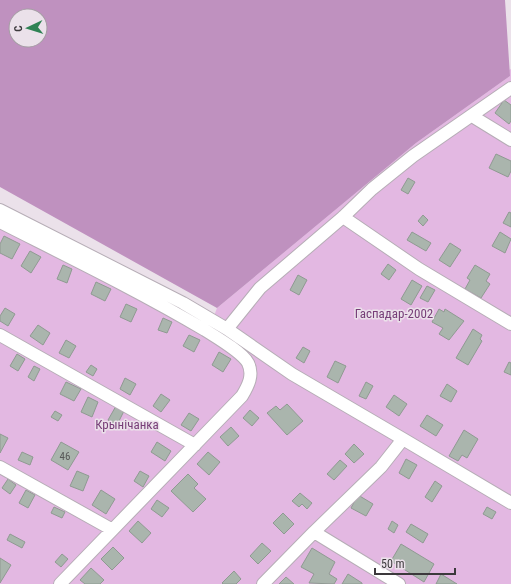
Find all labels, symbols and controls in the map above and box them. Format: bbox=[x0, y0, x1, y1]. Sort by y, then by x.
north arrow bbox=[8, 8, 48, 48]
text: С bbox=[12, 25, 25, 32]
park label: Гаспадар-2002 bbox=[355, 306, 433, 321]
park label: Крынічанка bbox=[95, 417, 159, 432]
house number: 46 bbox=[60, 450, 70, 463]
scale bar bbox=[375, 550, 455, 576]
text: 50 m bbox=[381, 557, 405, 571]

